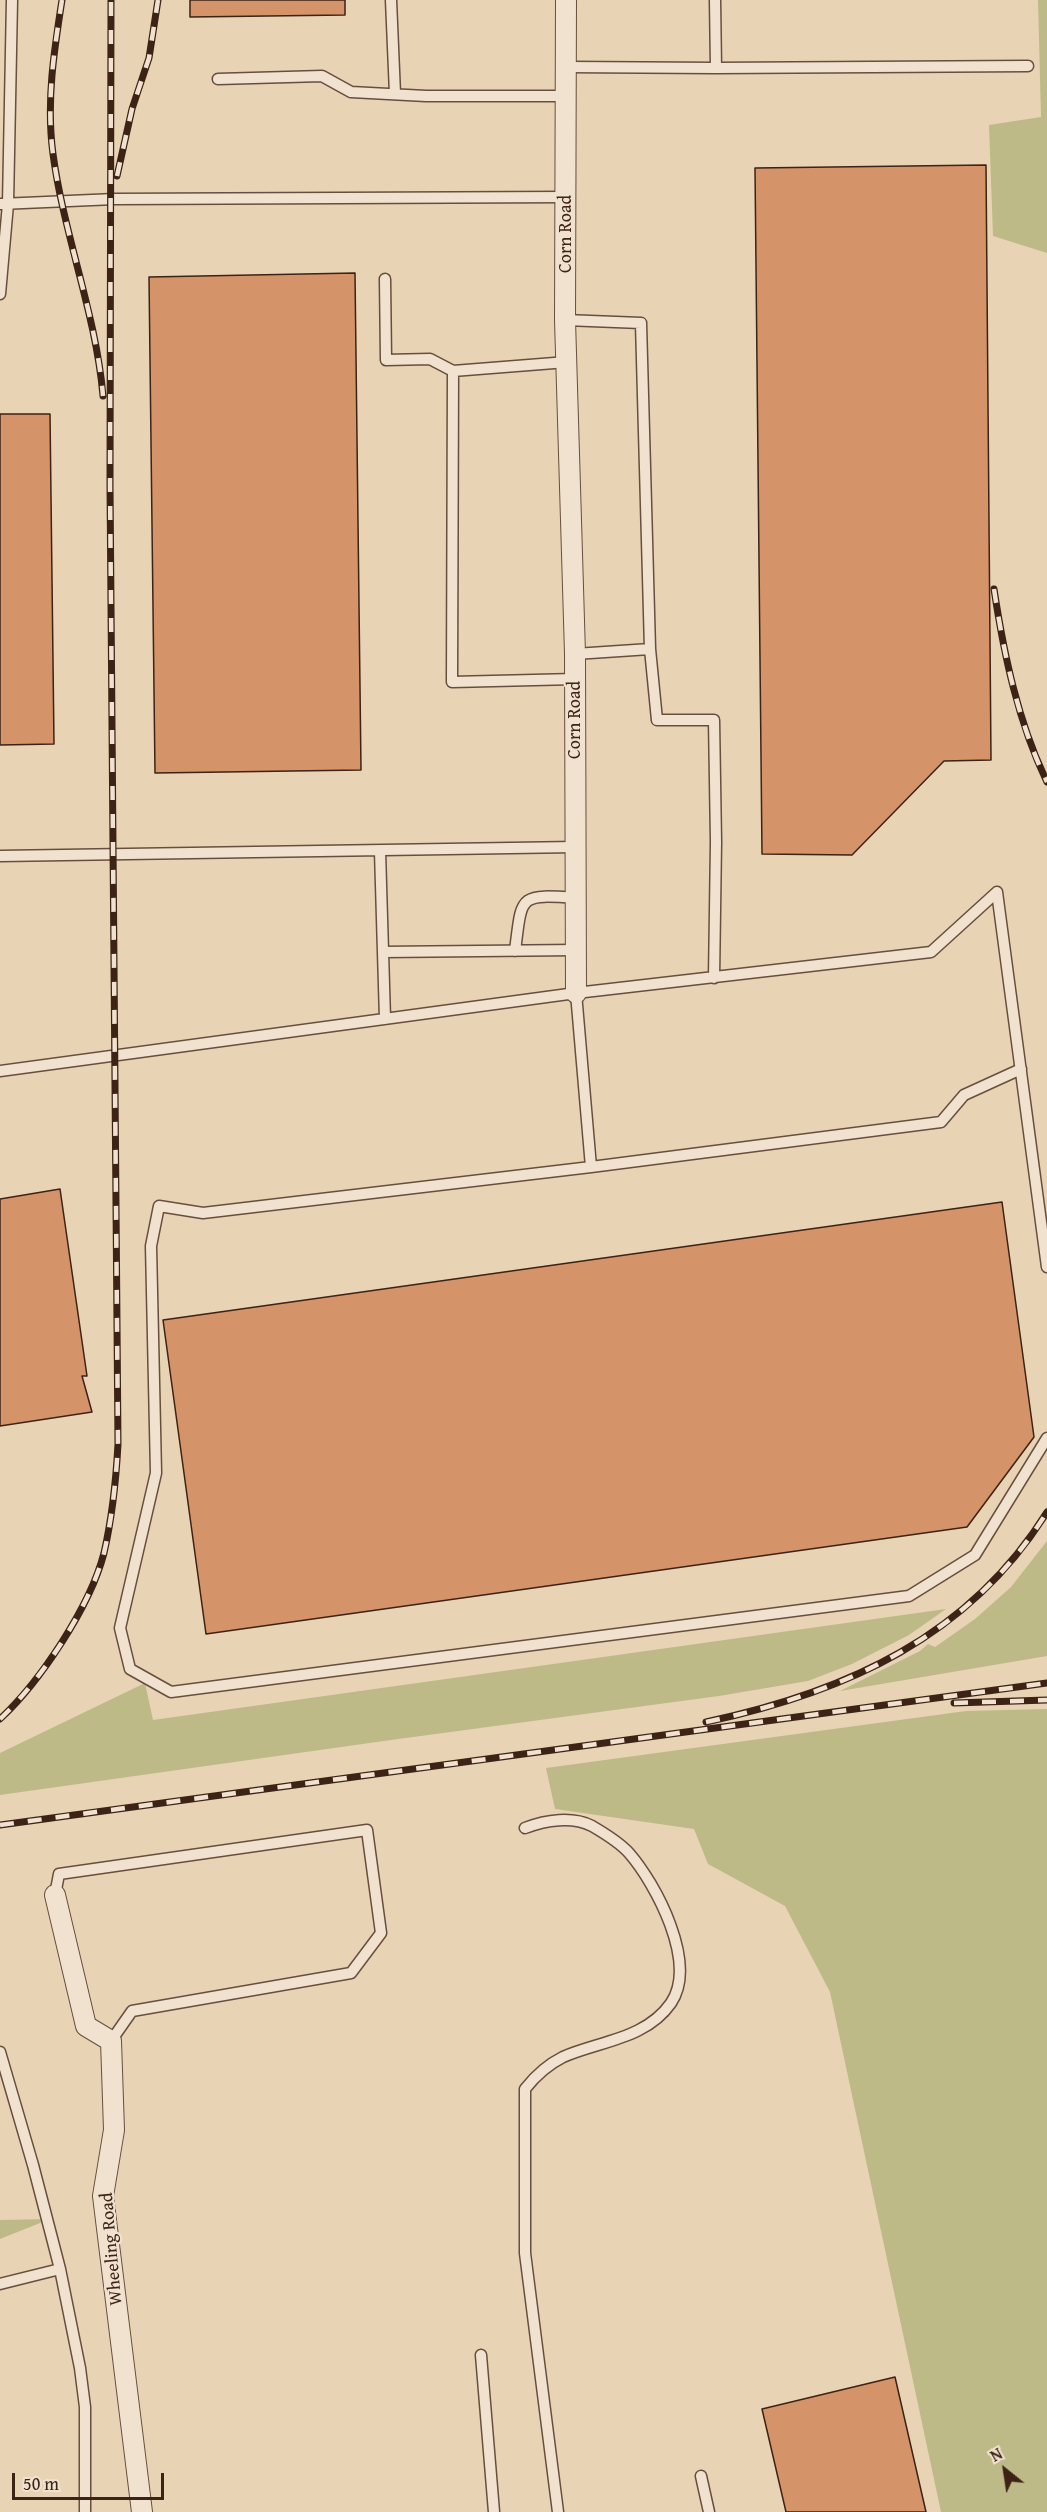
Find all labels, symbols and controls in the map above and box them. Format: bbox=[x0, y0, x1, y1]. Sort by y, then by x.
street label: Corn Road bbox=[555, 195, 577, 273]
street label: Corn Road bbox=[564, 681, 586, 759]
street label: Wheeling Road bbox=[96, 2192, 128, 2306]
north arrow bbox=[975, 2440, 1035, 2500]
text: N bbox=[985, 2441, 1007, 2467]
scale bar bbox=[15, 2461, 166, 2499]
text: 50 m bbox=[23, 2470, 59, 2497]

